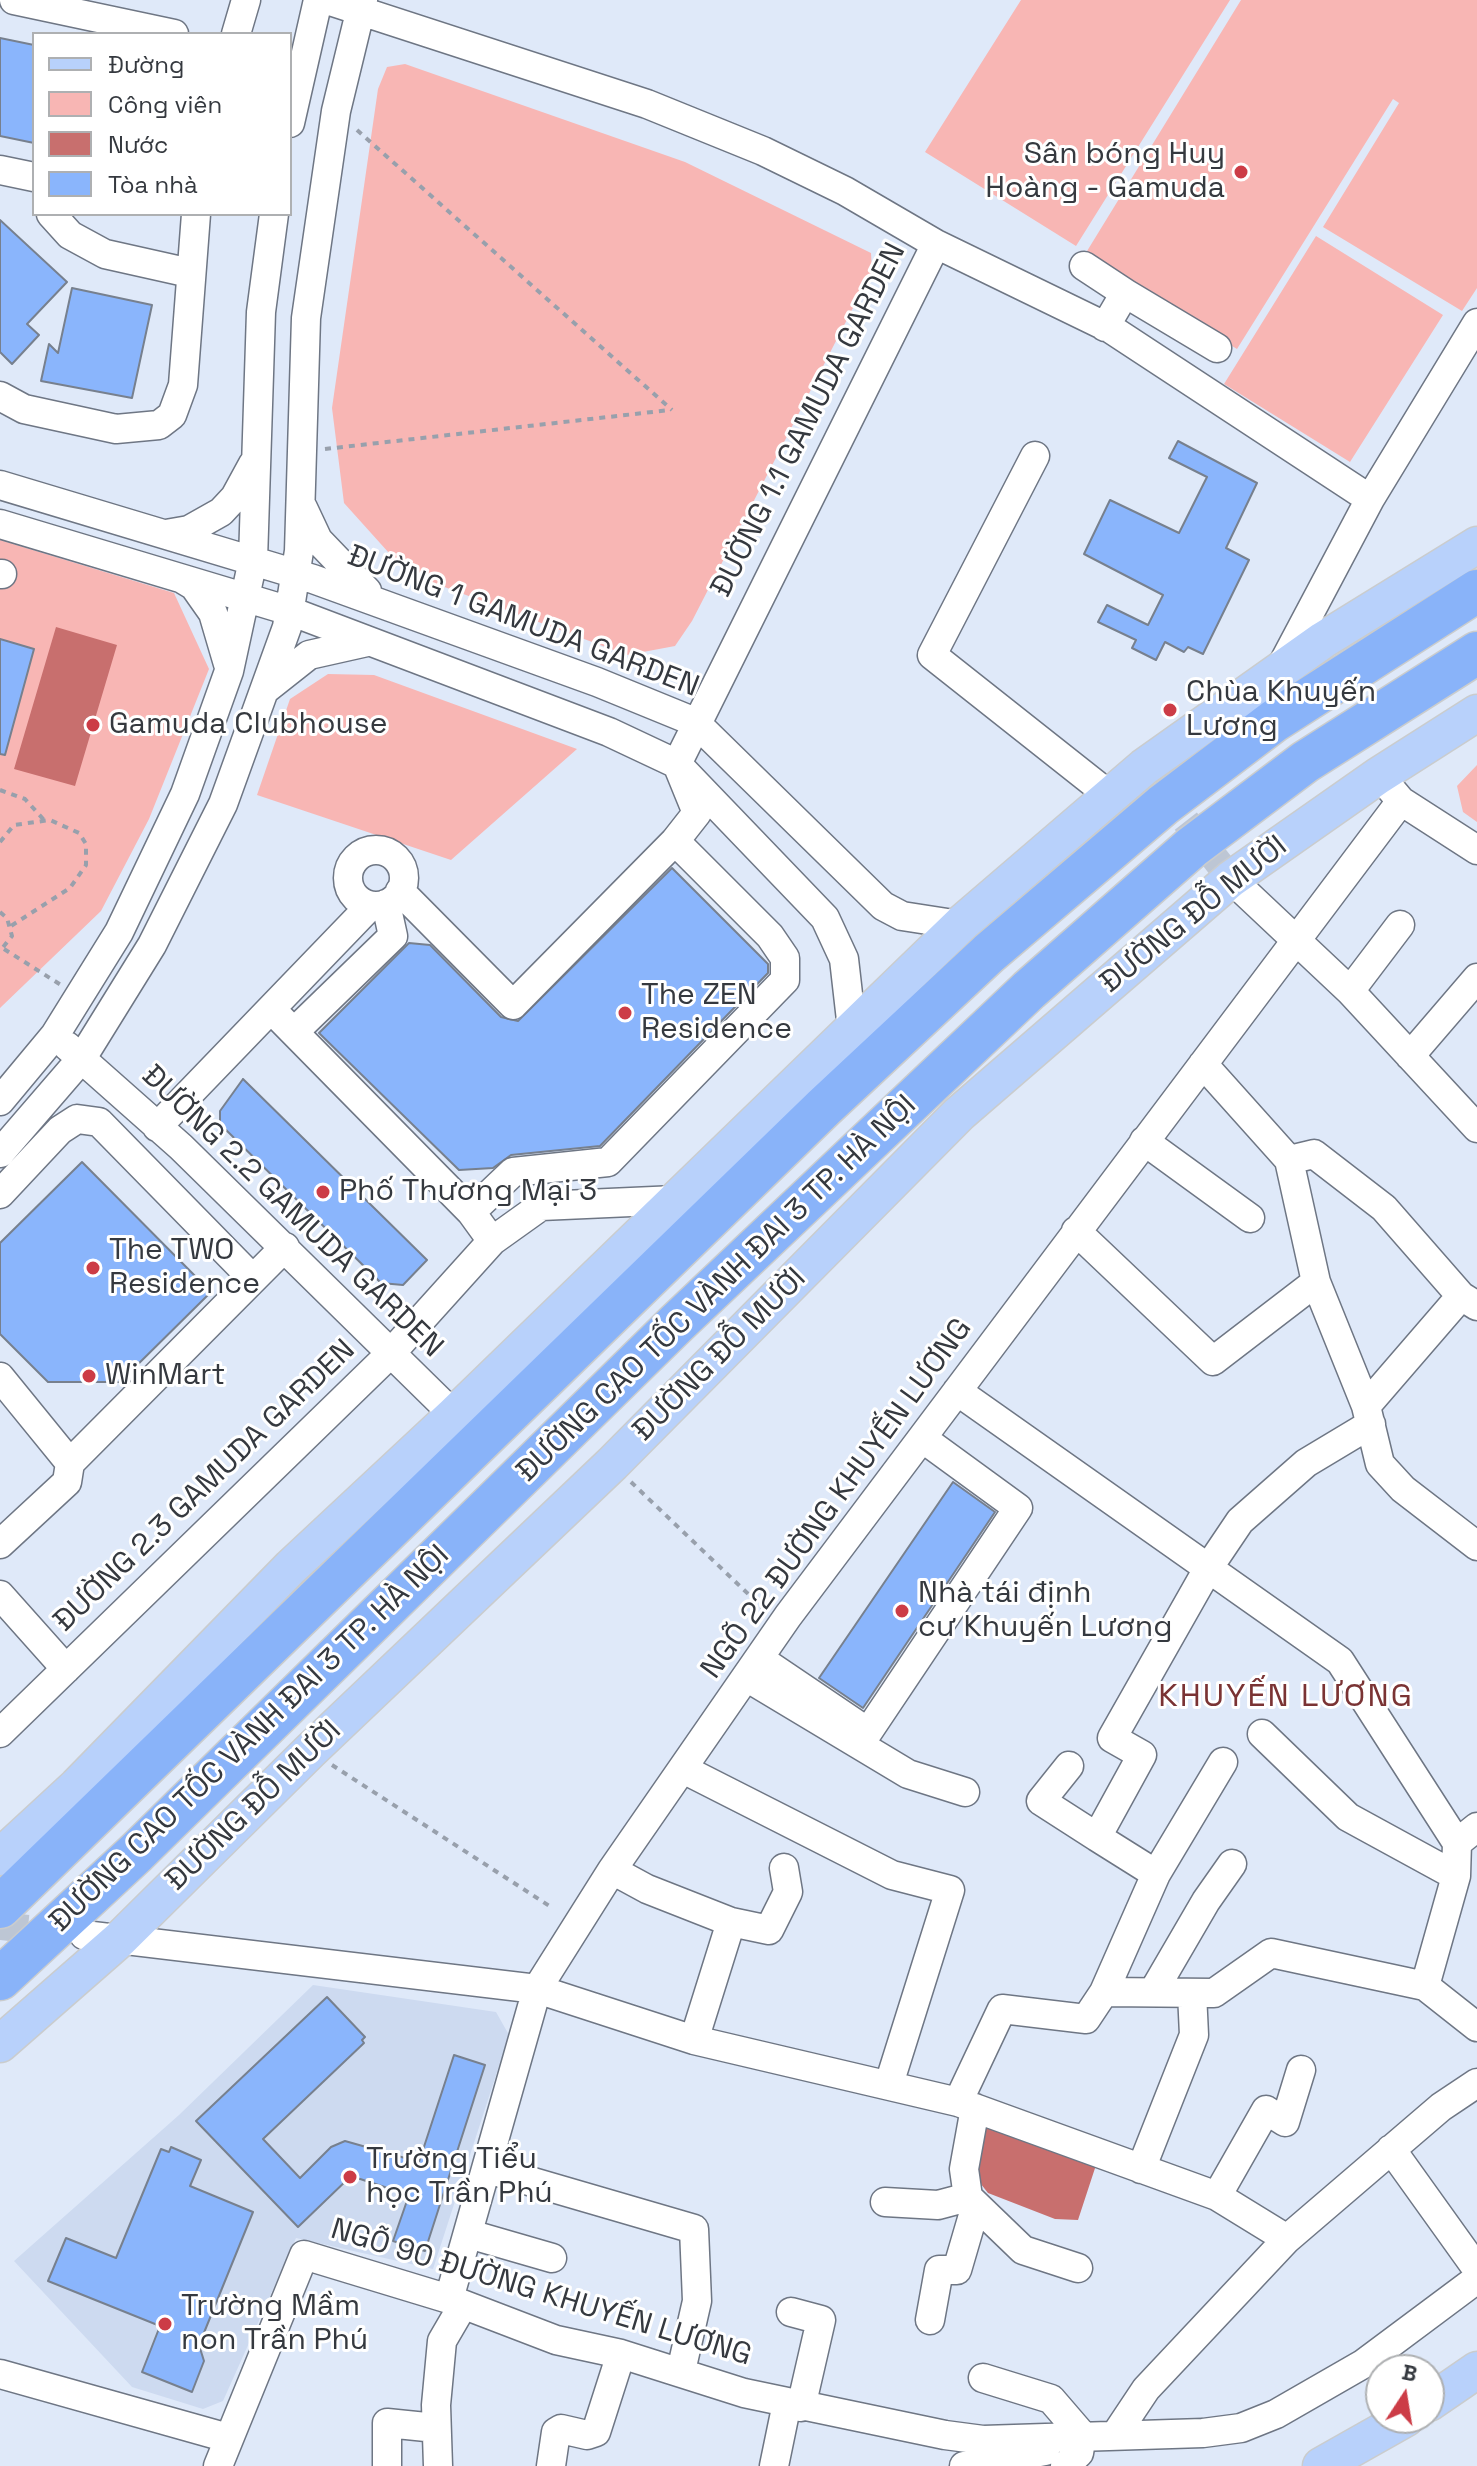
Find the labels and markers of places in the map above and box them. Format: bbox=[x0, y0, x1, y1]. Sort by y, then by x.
place label: Sân bóng Huy Hoàng - Gamuda bbox=[985, 137, 1225, 208]
marker: Sân bóng Huy Hoàng - Gamuda bbox=[1232, 163, 1250, 181]
place label: Chùa Khuyến Lương bbox=[1186, 675, 1376, 746]
marker: Chùa Khuyến Lương bbox=[1161, 701, 1179, 719]
place label: Gamuda Clubhouse bbox=[109, 707, 387, 743]
marker: Gamuda Clubhouse bbox=[84, 716, 102, 734]
place label: The ZEN Residence bbox=[641, 978, 792, 1048]
marker: The ZEN Residence bbox=[616, 1004, 634, 1022]
place label: Phố Thương Mại 3 bbox=[339, 1174, 597, 1210]
marker: Phố Thương Mại 3 bbox=[314, 1183, 332, 1201]
place label: The TWO Residence bbox=[109, 1233, 260, 1304]
marker: The TWO Residence bbox=[84, 1259, 102, 1277]
place label: WinMart bbox=[105, 1358, 225, 1394]
marker: WinMart bbox=[80, 1367, 98, 1385]
place label: Nhà tái định cư Khuyến Lương bbox=[918, 1576, 1172, 1646]
marker: Nhà tái định cư Khuyến Lương bbox=[893, 1602, 911, 1620]
place label: Trường Tiểu học Trần Phú bbox=[366, 2142, 553, 2212]
marker: Trường Tiểu học Trần Phú bbox=[341, 2168, 359, 2186]
place label: Trường Mầm non Trần Phú bbox=[181, 2289, 368, 2360]
marker: Trường Mầm non Trần Phú bbox=[156, 2315, 174, 2333]

